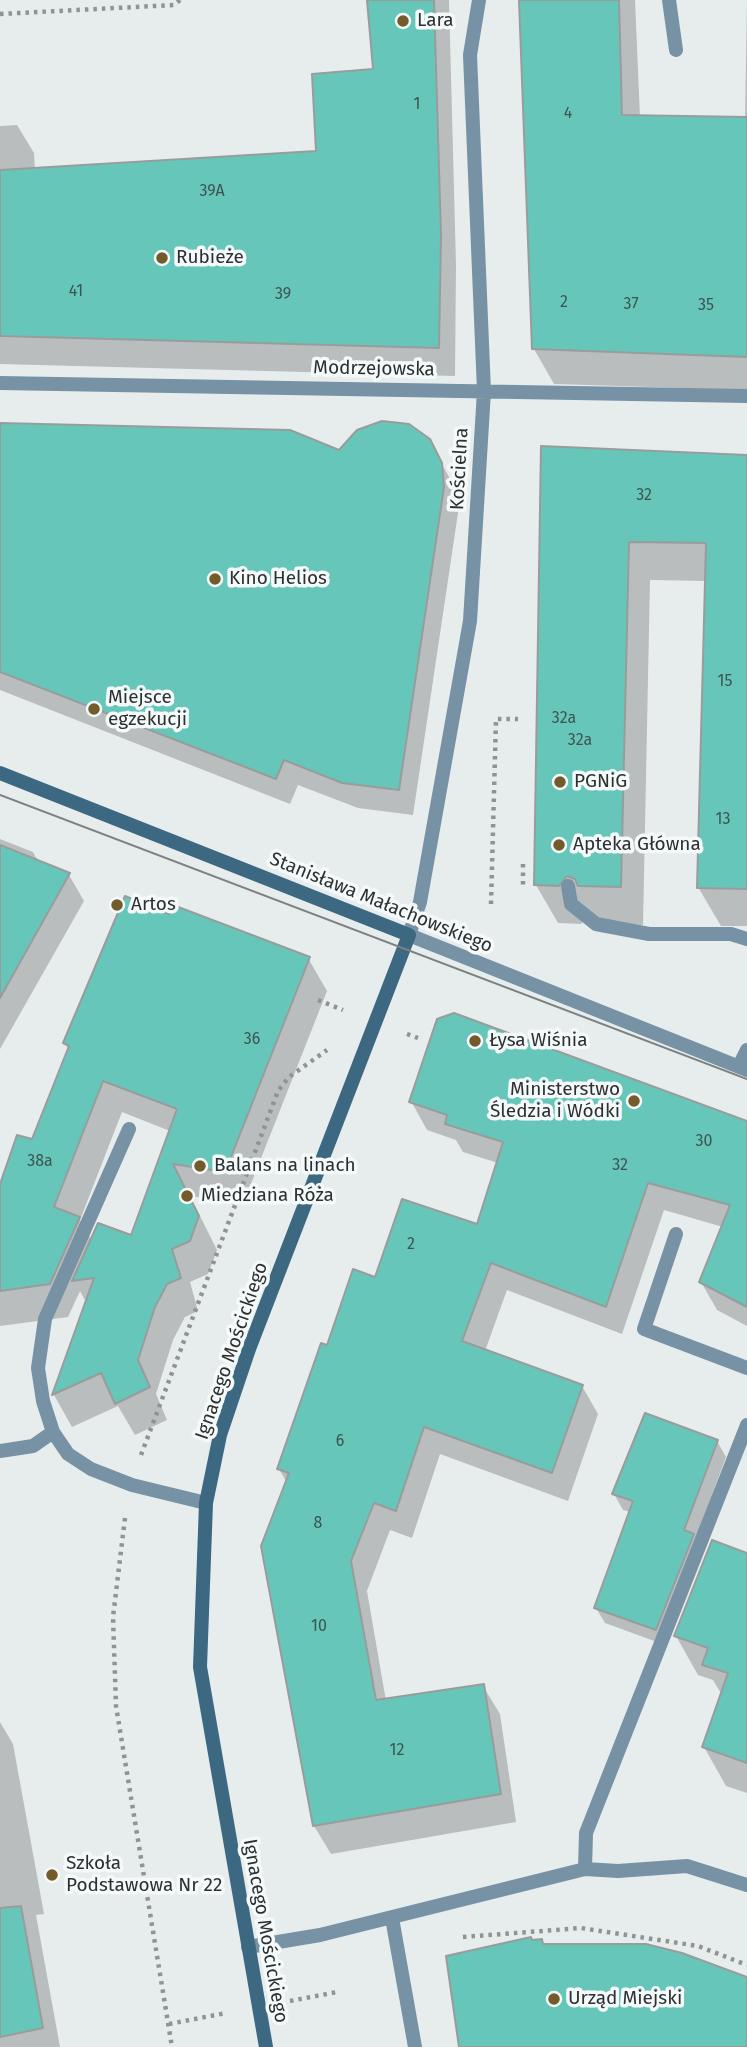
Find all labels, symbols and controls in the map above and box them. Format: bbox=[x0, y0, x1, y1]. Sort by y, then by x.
place label: Lara bbox=[417, 10, 454, 32]
marker: Lara bbox=[395, 13, 411, 29]
house number: 1 bbox=[414, 95, 420, 115]
house number: 4 bbox=[564, 104, 572, 124]
house number: 39A bbox=[199, 182, 225, 202]
place label: Rubieże bbox=[176, 247, 244, 269]
marker: Rubieże bbox=[154, 250, 170, 266]
house number: 41 bbox=[69, 282, 83, 302]
house number: 39 bbox=[275, 285, 291, 305]
house number: 2 bbox=[560, 293, 568, 313]
house number: 37 bbox=[623, 295, 639, 315]
house number: 35 bbox=[698, 296, 714, 316]
street label: Modrzejowska bbox=[313, 357, 435, 381]
street label: Kościelna bbox=[446, 427, 474, 511]
house number: 32 bbox=[636, 486, 652, 506]
place label: Kino Helios bbox=[229, 568, 327, 590]
marker: Kino Helios bbox=[207, 571, 223, 587]
house number: 15 bbox=[718, 672, 732, 692]
place label: Miejsce egzekucji bbox=[108, 687, 187, 731]
marker: Miejsce egzekucji bbox=[86, 701, 102, 717]
house number: 32a bbox=[552, 709, 576, 729]
house number: 32a bbox=[568, 731, 592, 751]
place label: PGNiG bbox=[574, 771, 627, 793]
marker: PGNiG bbox=[552, 774, 568, 790]
house number: 13 bbox=[716, 810, 730, 830]
place label: Apteka Główna bbox=[573, 834, 701, 856]
marker: Apteka Główna bbox=[551, 837, 567, 853]
street label: Stanisława Małachowskiego bbox=[266, 848, 496, 958]
place label: Artos bbox=[131, 894, 176, 916]
marker: Artos bbox=[109, 897, 125, 913]
house number: 36 bbox=[244, 1030, 260, 1050]
place label: Łysa Wiśnia bbox=[489, 1030, 587, 1052]
marker: Łysa Wiśnia bbox=[467, 1033, 483, 1049]
place label: Ministerstwo Śledzia i Wódki bbox=[490, 1079, 620, 1123]
marker: Ministerstwo Śledzia i Wódki bbox=[626, 1093, 642, 1109]
house number: 30 bbox=[696, 1132, 712, 1152]
house number: 38a bbox=[27, 1152, 53, 1172]
place label: Balans na linach bbox=[214, 1155, 356, 1177]
house number: 32 bbox=[612, 1156, 628, 1176]
marker: Balans na linach bbox=[192, 1158, 208, 1174]
place label: Miedziana Róża bbox=[201, 1185, 334, 1207]
marker: Miedziana Róża bbox=[179, 1188, 195, 1204]
house number: 2 bbox=[407, 1235, 415, 1255]
street label: Ignacego Mościckiego bbox=[191, 1259, 273, 1443]
house number: 6 bbox=[336, 1432, 344, 1452]
house number: 8 bbox=[314, 1514, 322, 1534]
house number: 10 bbox=[311, 1617, 327, 1637]
house number: 12 bbox=[390, 1741, 404, 1761]
street label: Ignacego Mościckiego bbox=[238, 1837, 292, 2025]
place label: Szkoła Podstawowa Nr 22 bbox=[66, 1853, 222, 1897]
marker: Szkoła Podstawowa Nr 22 bbox=[44, 1867, 60, 1883]
place label: Urząd Miejski bbox=[568, 1988, 682, 2010]
marker: Urząd Miejski bbox=[546, 1991, 562, 2007]

